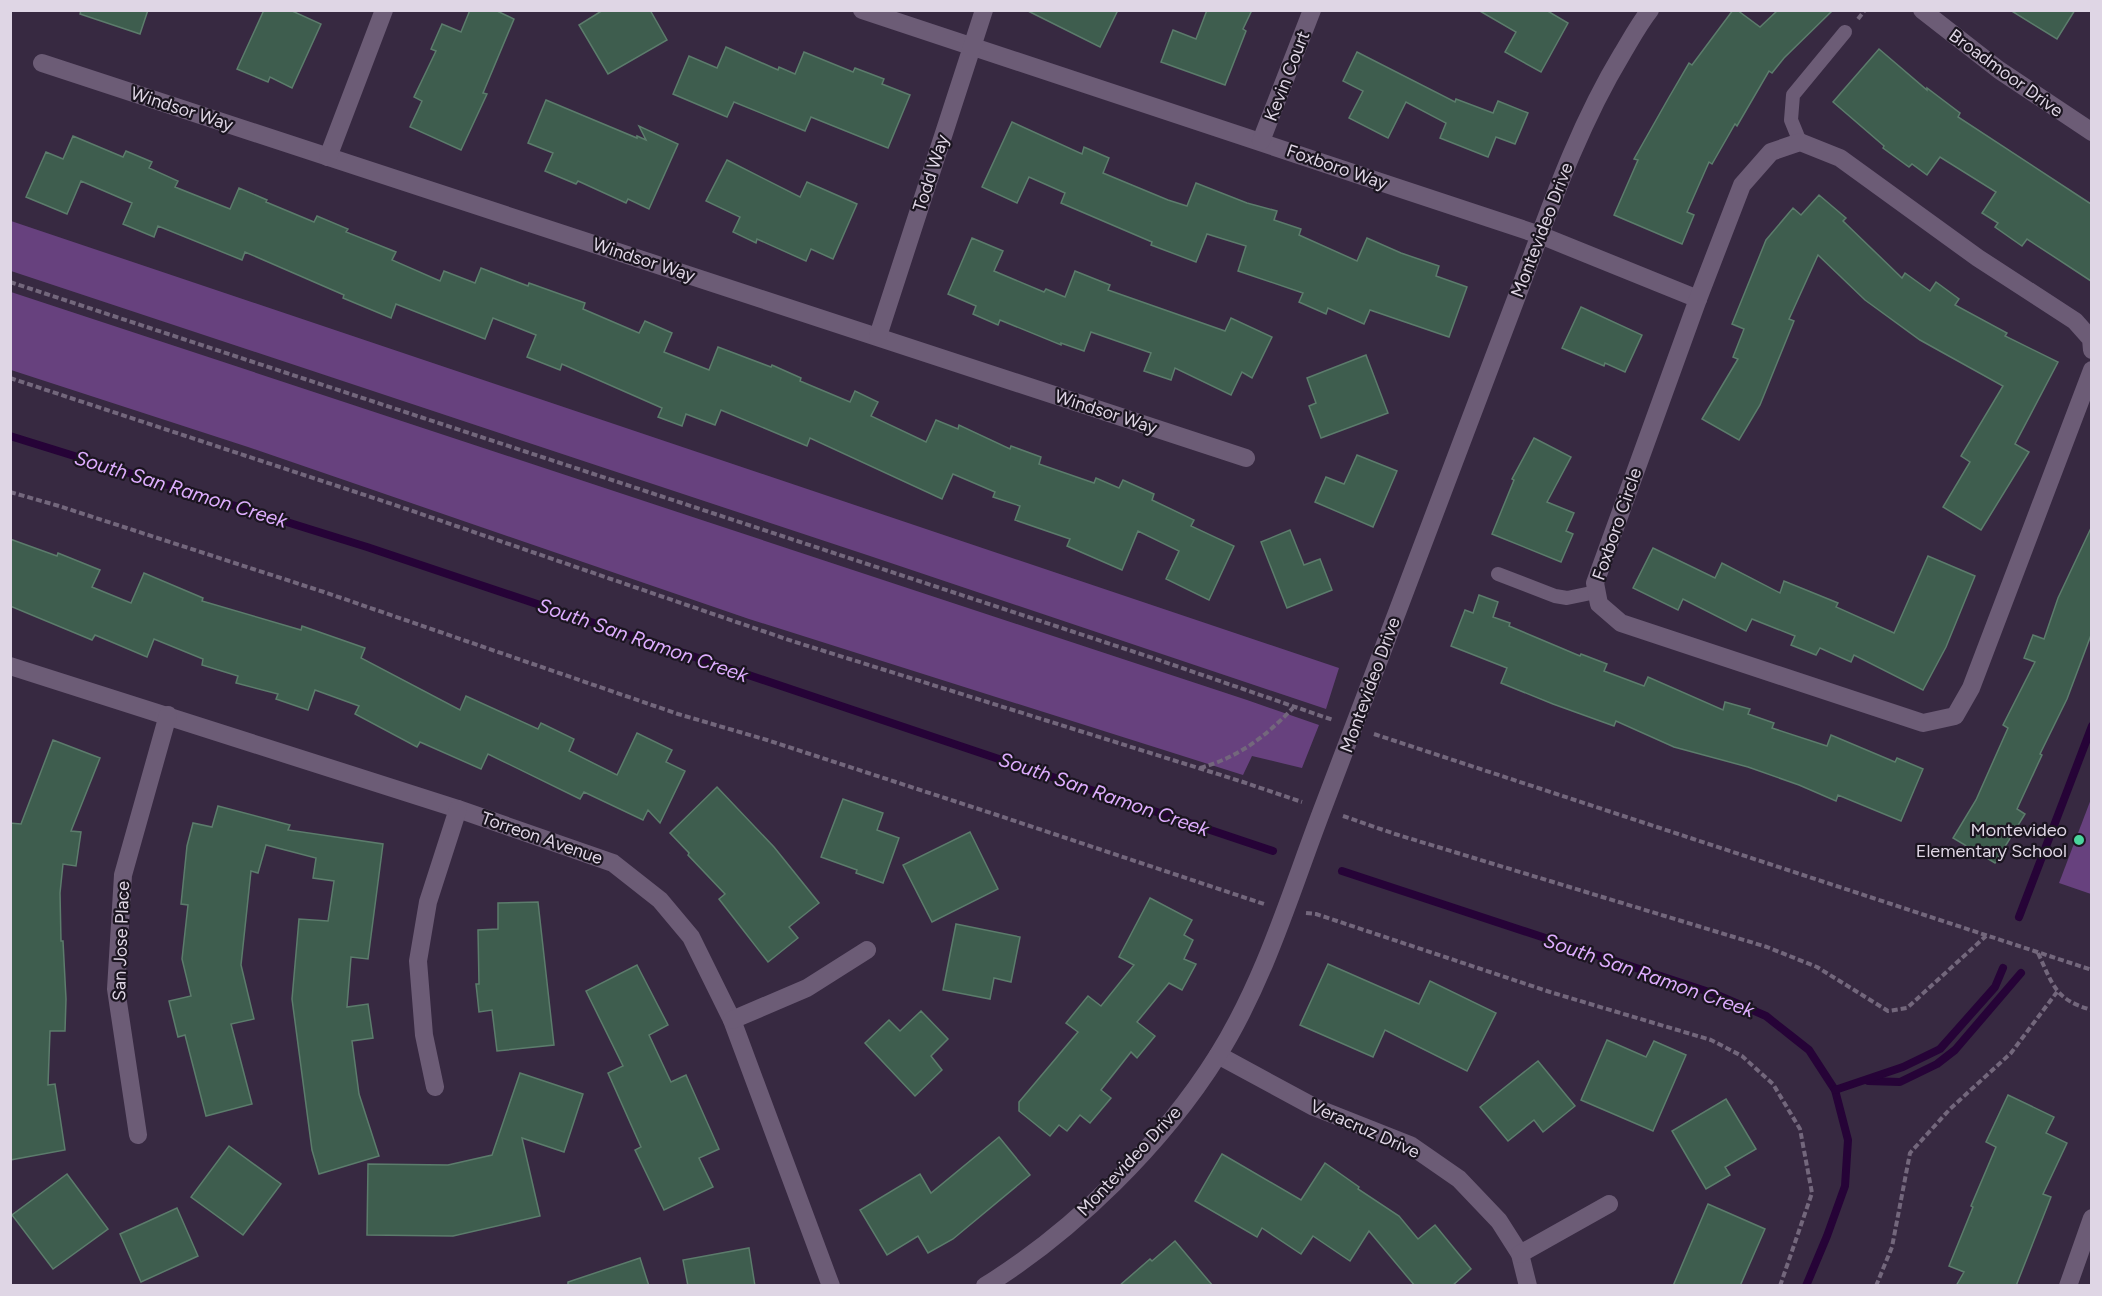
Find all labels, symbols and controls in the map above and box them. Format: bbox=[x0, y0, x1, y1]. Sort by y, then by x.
street label: Broadmoor Drive bbox=[1945, 24, 2067, 122]
street label: Kevin Court bbox=[1260, 28, 1314, 124]
street label: Windsor Way bbox=[128, 82, 237, 136]
street label: Todd Way bbox=[908, 131, 954, 214]
street label: Foxboro Way bbox=[1283, 139, 1391, 195]
street label: Montevideo Drive bbox=[1506, 159, 1578, 300]
street label: Windsor Way bbox=[590, 233, 699, 287]
street label: Windsor Way bbox=[1052, 385, 1161, 439]
water label: South San Ramon Creek bbox=[72, 445, 291, 533]
street label: Foxboro Circle bbox=[1588, 465, 1647, 583]
water label: South San Ramon Creek bbox=[535, 593, 753, 688]
street label: Montevideo Drive bbox=[1335, 614, 1405, 756]
water label: South San Ramon Creek bbox=[996, 747, 1214, 842]
street label: Torreon Avenue bbox=[478, 807, 606, 869]
place label: Montevideo Elementary School bbox=[1916, 819, 2067, 862]
marker: Montevideo Elementary School bbox=[2072, 833, 2086, 847]
street label: San Jose Place bbox=[108, 880, 134, 1001]
water label: South San Ramon Creek bbox=[1541, 928, 1759, 1023]
street label: Veracruz Drive bbox=[1307, 1095, 1423, 1163]
street label: Montevideo Drive bbox=[1072, 1101, 1186, 1221]

